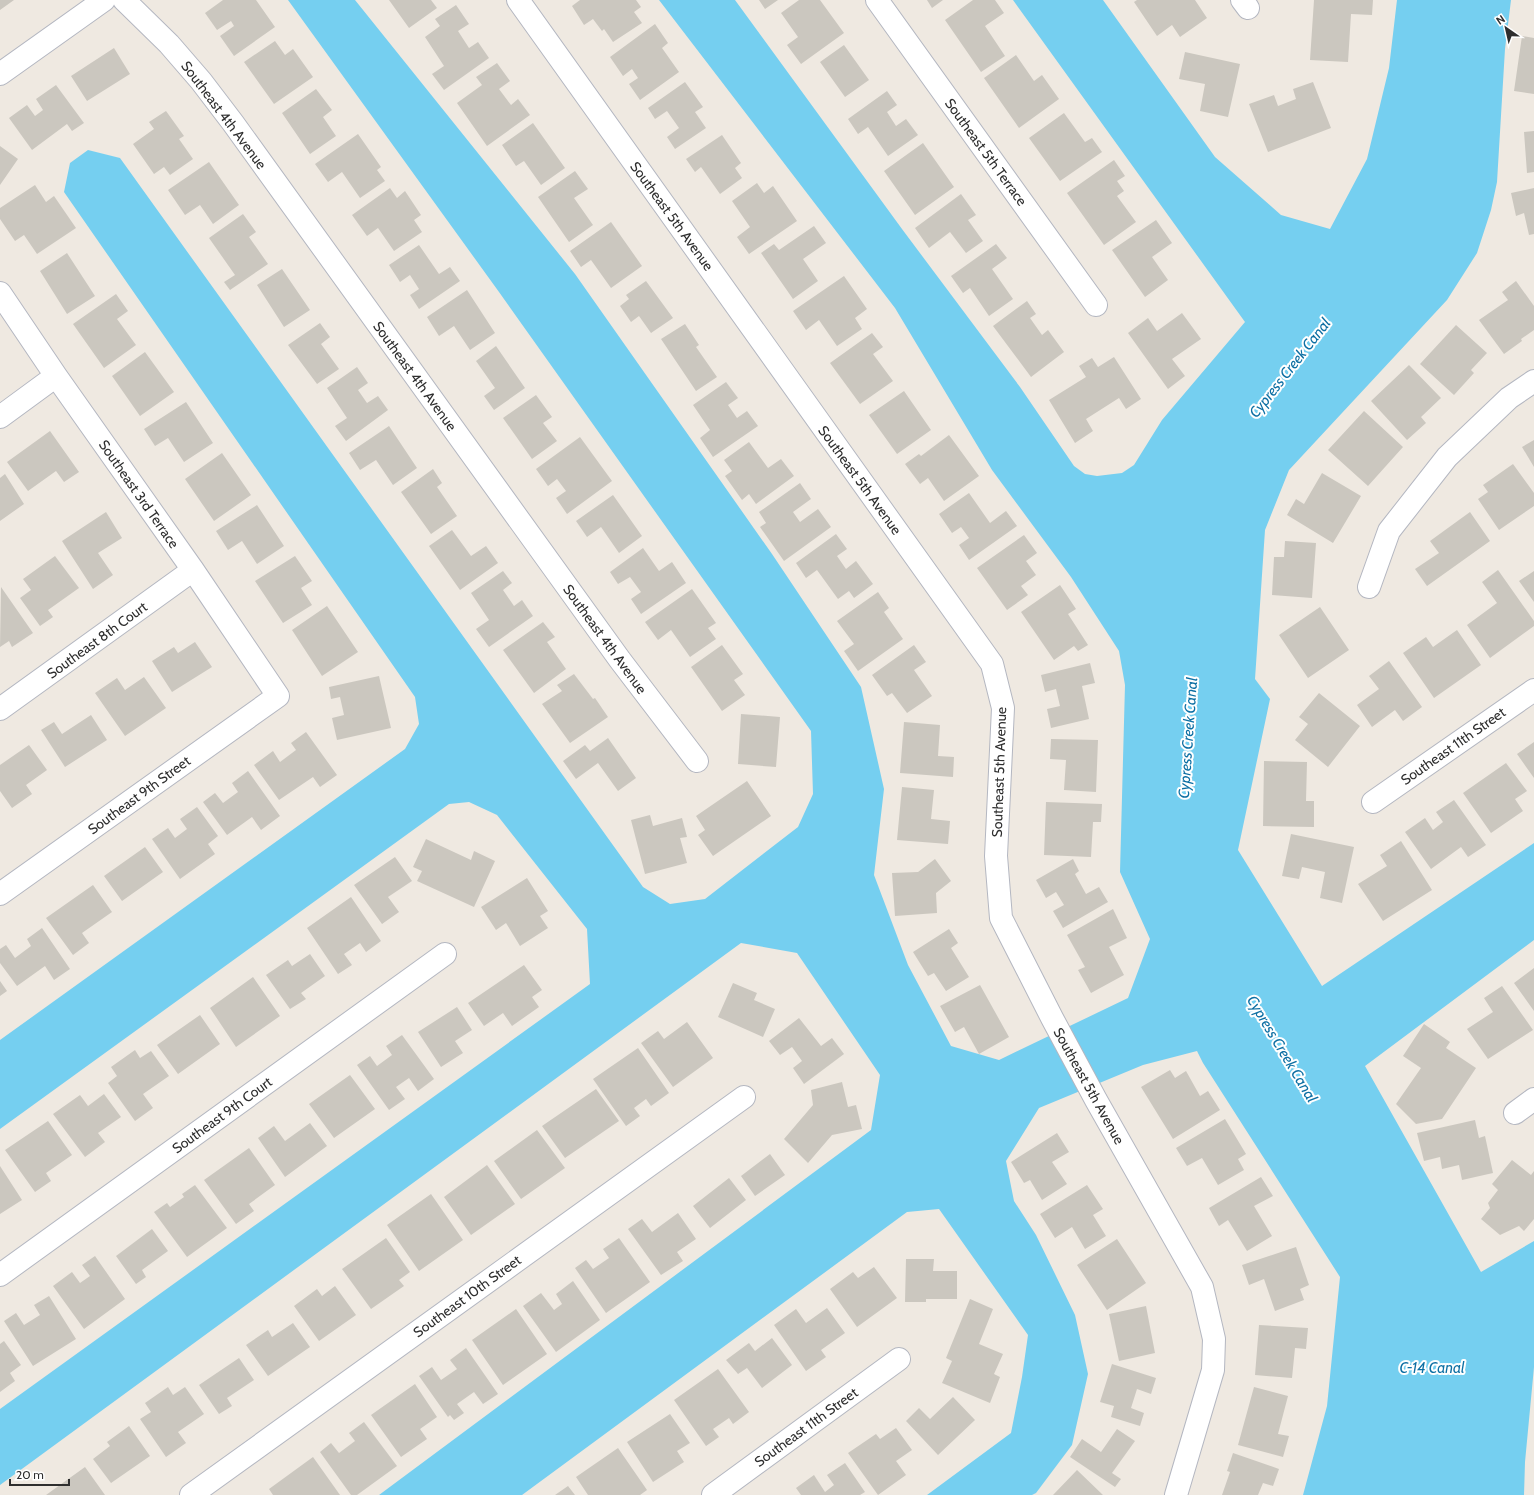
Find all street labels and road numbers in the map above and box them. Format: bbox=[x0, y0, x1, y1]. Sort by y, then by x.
street label: Southeast 4th Avenue bbox=[177, 57, 271, 173]
street label: Southeast 5th Terrace bbox=[941, 95, 1031, 209]
street label: Southeast 5th Avenue bbox=[626, 158, 718, 274]
street label: Southeast 4th Avenue bbox=[369, 318, 461, 434]
street label: Southeast 5th Avenue bbox=[814, 422, 906, 538]
street label: Southeast 3rd Terrace bbox=[95, 436, 183, 552]
street label: Southeast 4th Avenue bbox=[559, 581, 651, 697]
street label: Southeast 8th Court bbox=[43, 597, 151, 682]
street label: Southeast 11th Street bbox=[1397, 703, 1509, 789]
street label: Southeast 5th Avenue bbox=[988, 706, 1010, 838]
street label: Southeast 9th Street bbox=[84, 752, 194, 838]
street label: Southeast 5th Avenue bbox=[1049, 1025, 1129, 1147]
street label: Southeast 9th Court bbox=[169, 1073, 276, 1157]
street label: Southeast 10th Street bbox=[410, 1251, 525, 1341]
street label: Southeast 11th Street bbox=[751, 1383, 862, 1471]

